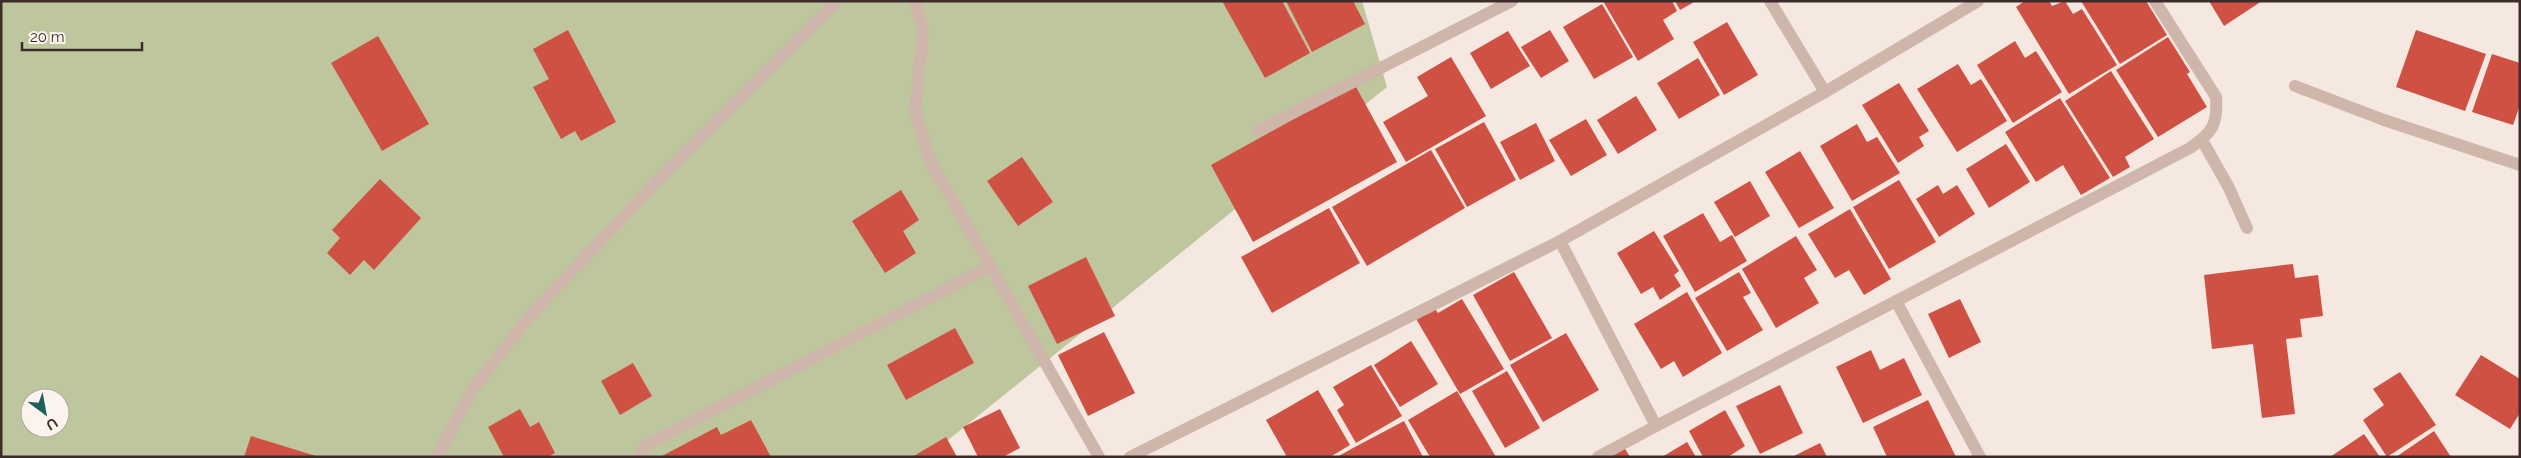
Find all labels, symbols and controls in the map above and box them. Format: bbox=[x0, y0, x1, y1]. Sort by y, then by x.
scale bar bbox=[22, 20, 142, 52]
text: 20 m bbox=[30, 28, 65, 46]
north arrow bbox=[20, 388, 70, 438]
text: U bbox=[43, 414, 61, 434]

